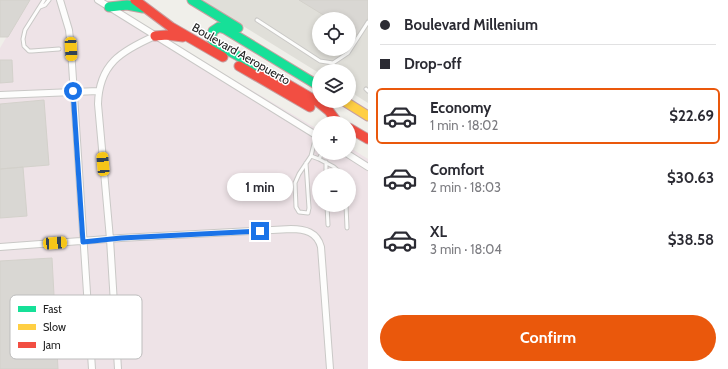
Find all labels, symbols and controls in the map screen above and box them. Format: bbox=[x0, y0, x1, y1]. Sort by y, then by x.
map controls bbox=[312, 12, 356, 212]
button: locate bbox=[312, 12, 356, 56]
text: Boulevard Millenium bbox=[404, 16, 538, 34]
street label: Boulevard Aeropuerto bbox=[190, 19, 293, 88]
car bbox=[64, 37, 78, 61]
text: Drop-off bbox=[404, 55, 462, 73]
button: layers bbox=[312, 64, 356, 108]
route start bbox=[64, 82, 82, 100]
icon: car bbox=[382, 98, 418, 134]
text: Economy bbox=[430, 99, 491, 117]
text: $22.69 bbox=[669, 107, 714, 125]
button: + bbox=[312, 116, 356, 160]
text: 1 min · 18:02 bbox=[430, 117, 498, 133]
car bbox=[96, 152, 110, 176]
icon: car bbox=[382, 160, 418, 196]
text: Comfort bbox=[430, 161, 484, 179]
button: − bbox=[312, 168, 356, 212]
text: $30.63 bbox=[667, 169, 714, 187]
callout: 1 min bbox=[227, 173, 293, 201]
text: 1 min bbox=[245, 179, 275, 195]
text: 2 min · 18:03 bbox=[430, 179, 501, 195]
route end bbox=[251, 222, 269, 240]
icon: car bbox=[382, 222, 418, 258]
text: XL bbox=[430, 223, 447, 241]
text: $38.58 bbox=[668, 231, 714, 249]
car bbox=[43, 236, 67, 250]
text: 3 min · 18:04 bbox=[430, 241, 502, 257]
legend bbox=[10, 295, 142, 359]
text: Fast bbox=[43, 302, 62, 316]
button: Confirm bbox=[380, 315, 716, 361]
text: Slow bbox=[43, 320, 66, 334]
text: Jam bbox=[42, 338, 61, 352]

